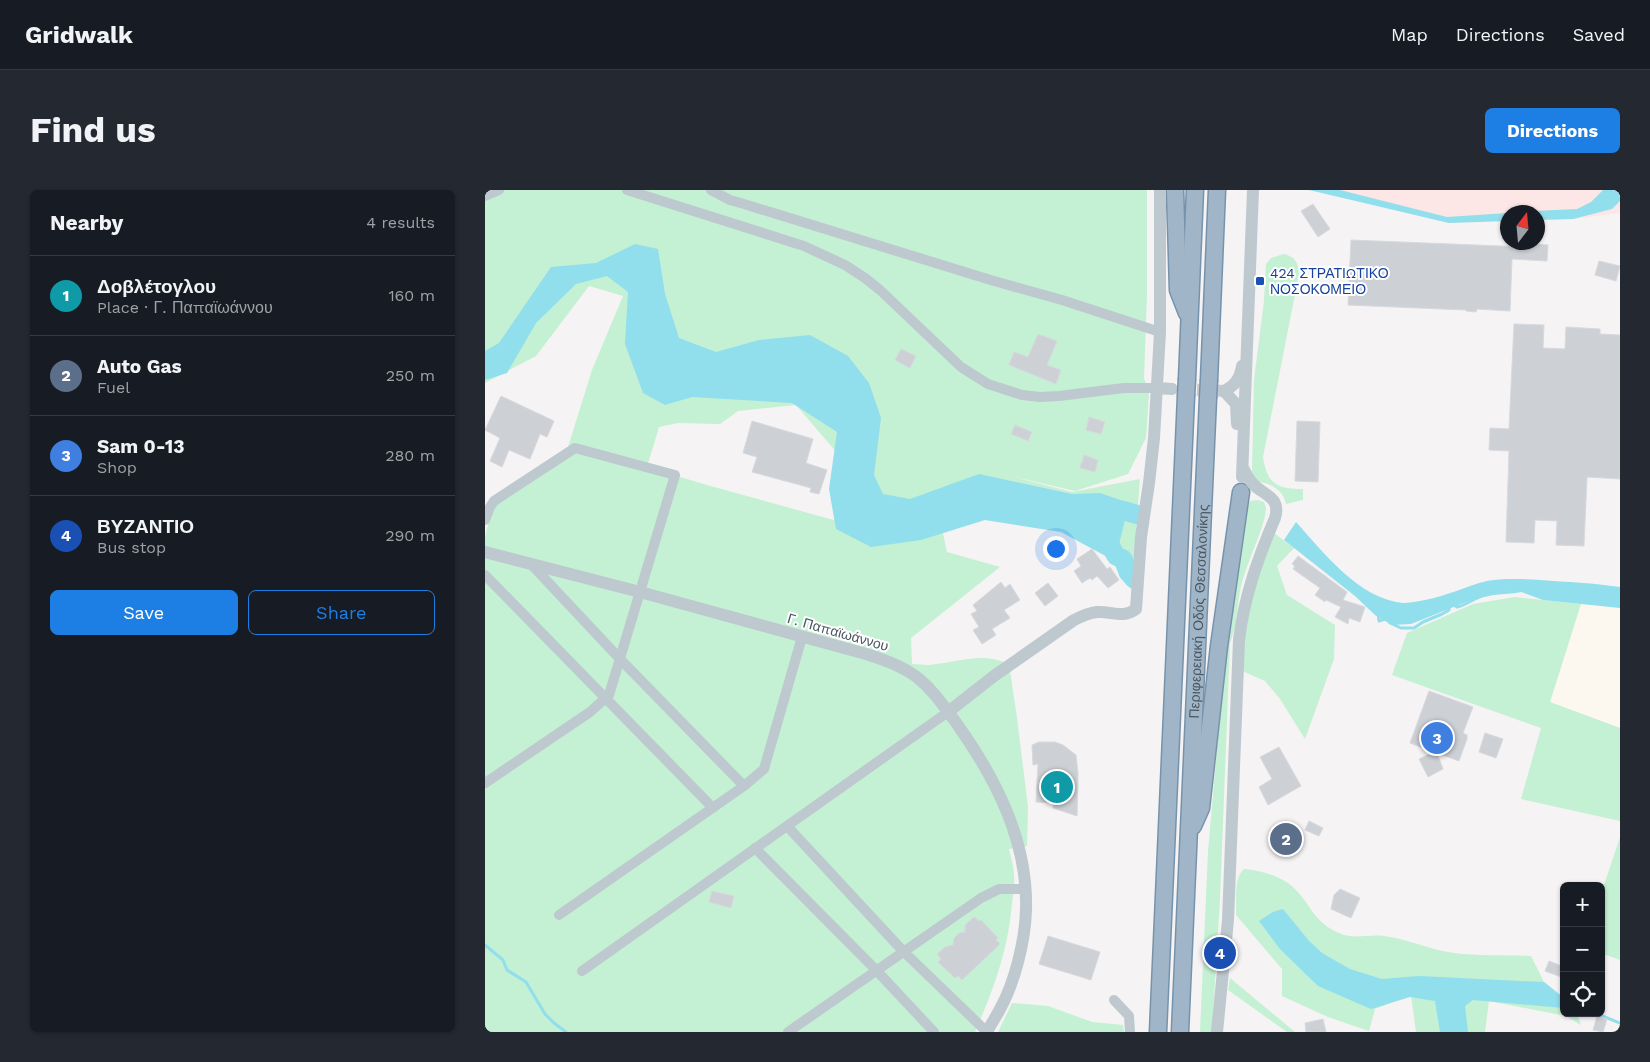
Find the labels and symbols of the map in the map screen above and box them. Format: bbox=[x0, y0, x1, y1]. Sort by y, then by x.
north arrow bbox=[1500, 205, 1545, 250]
place label: 424 ΣΤΡΑΤΙΩΤΙΚΟ ΝΟΣΟΚΟΜΕΙΟ bbox=[1270, 265, 1389, 297]
marker: 424 ΣΤΡΑΤΙΩΤΙΚΟ ΝΟΣΟΚΟΜΕΙΟ bbox=[1254, 275, 1266, 287]
street label: Περιφερειακή Οδός Θεσσαλονίκης bbox=[1186, 504, 1211, 719]
your location bbox=[1043, 536, 1069, 562]
street label: Γ. Παπαϊωάννου bbox=[786, 610, 890, 654]
pin: 3 bbox=[1421, 719, 1453, 757]
pin: 1 bbox=[1041, 768, 1073, 806]
pin: 2 bbox=[1270, 820, 1302, 858]
pin: 4 bbox=[1204, 934, 1236, 972]

